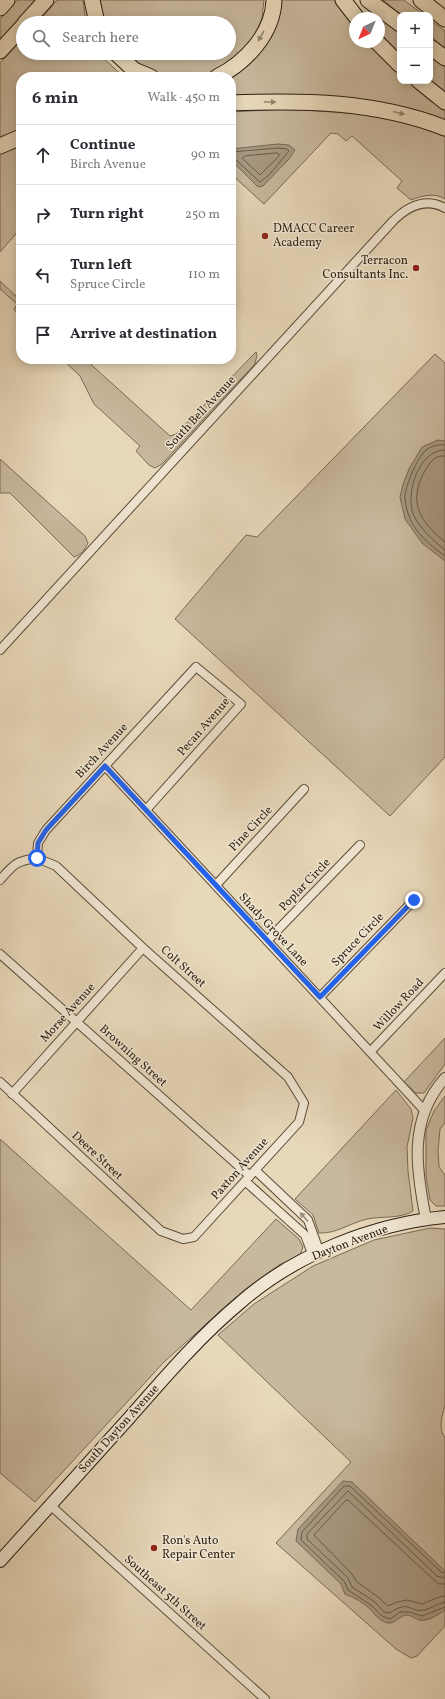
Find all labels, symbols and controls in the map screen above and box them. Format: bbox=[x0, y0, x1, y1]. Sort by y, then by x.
north arrow bbox=[349, 12, 385, 48]
map controls bbox=[397, 12, 433, 84]
button: + bbox=[397, 12, 433, 48]
search box bbox=[16, 16, 236, 60]
icon: search bbox=[30, 27, 52, 49]
text: Search here bbox=[62, 28, 139, 49]
one-way arrow bbox=[258, 30, 265, 42]
button: − bbox=[397, 48, 433, 84]
text: 6 min bbox=[32, 87, 78, 110]
text: Walk · 450 m bbox=[147, 89, 220, 107]
one-way arrow bbox=[264, 99, 277, 105]
one-way arrow bbox=[393, 110, 405, 116]
text: Continue bbox=[70, 135, 135, 156]
icon: ahead bbox=[32, 144, 54, 166]
text: 90 m bbox=[191, 146, 220, 164]
text: Birch Avenue bbox=[70, 156, 146, 174]
icon: right bbox=[32, 204, 54, 226]
text: Turn right bbox=[70, 204, 144, 225]
text: 250 m bbox=[185, 206, 220, 224]
place label: DMACC Career Academy bbox=[273, 221, 354, 251]
marker: DMACC Career Academy bbox=[260, 231, 270, 241]
place label: Terracon Consultants Inc. bbox=[322, 253, 408, 283]
text: Turn left bbox=[70, 255, 132, 276]
marker: Terracon Consultants Inc. bbox=[411, 263, 421, 273]
icon: left bbox=[32, 264, 54, 286]
text: 110 m bbox=[188, 266, 220, 284]
text: Spruce Circle bbox=[70, 276, 145, 294]
icon: arrive bbox=[32, 324, 54, 346]
text: Arrive at destination bbox=[70, 324, 217, 345]
street label: South Bell Avenue bbox=[163, 372, 240, 453]
street label: Pecan Avenue bbox=[174, 694, 234, 760]
street label: Birch Avenue bbox=[72, 720, 132, 782]
street label: Pine Circle bbox=[226, 803, 276, 855]
route start bbox=[28, 849, 46, 867]
street label: Poplar Circle bbox=[276, 855, 334, 915]
street label: Shady Grove Lane bbox=[235, 890, 311, 970]
route end bbox=[405, 891, 423, 909]
street label: Spruce Circle bbox=[328, 909, 388, 971]
street label: Colt Street bbox=[157, 942, 209, 992]
street label: Willow Road bbox=[370, 975, 428, 1035]
street label: Morse Avenue bbox=[37, 980, 99, 1046]
street label: Browning Street bbox=[96, 1021, 170, 1091]
street label: Deere Street bbox=[68, 1128, 126, 1184]
street label: Paxton Avenue bbox=[208, 1134, 272, 1203]
one-way arrow bbox=[300, 1212, 309, 1222]
street label: Dayton Avenue bbox=[310, 1221, 391, 1265]
street label: South Dayton Avenue bbox=[75, 1381, 163, 1477]
place label: Ron's Auto Repair Center bbox=[162, 1533, 235, 1563]
marker: Ron's Auto Repair Center bbox=[149, 1543, 159, 1553]
street label: Southeast 5th Street bbox=[120, 1552, 210, 1634]

